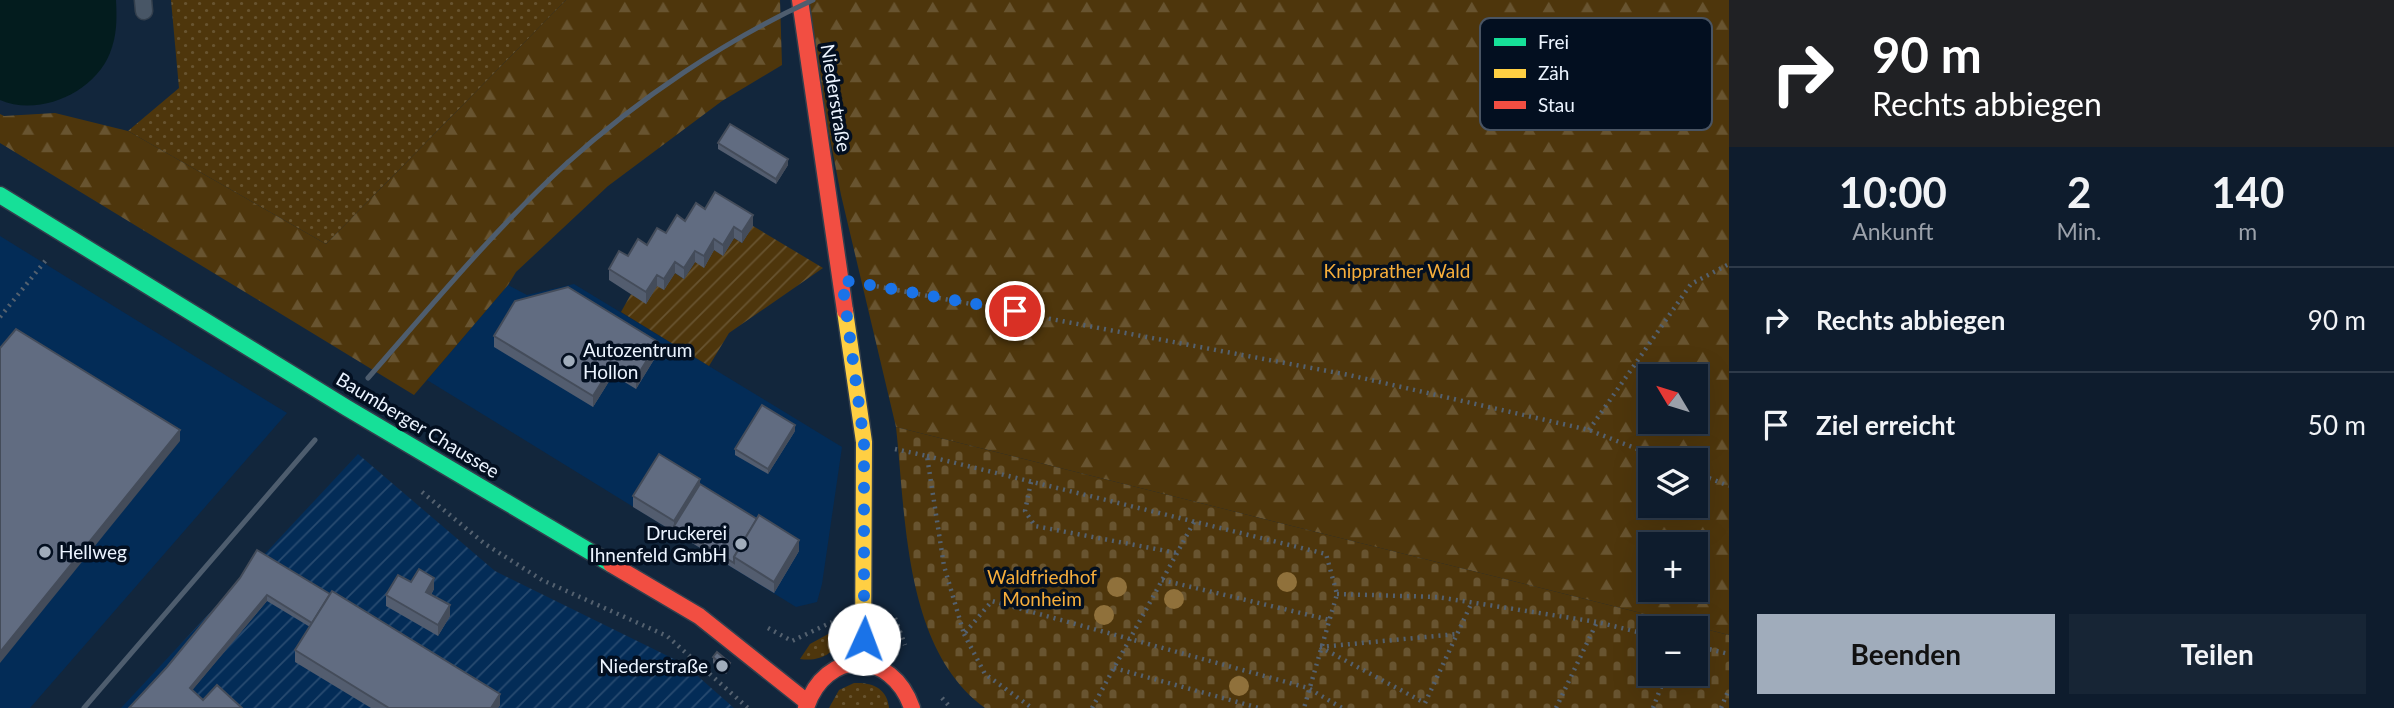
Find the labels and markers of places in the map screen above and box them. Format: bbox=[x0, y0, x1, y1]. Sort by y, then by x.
pin bbox=[985, 281, 1045, 341]
place label: Autozentrum Hollon bbox=[583, 338, 692, 383]
marker: Autozentrum Hollon bbox=[561, 353, 577, 369]
place label: Druckerei Ihnenfeld GmbH bbox=[590, 521, 727, 566]
marker: Druckerei Ihnenfeld GmbH bbox=[733, 536, 749, 552]
place label: Hellweg bbox=[59, 540, 127, 563]
marker: Hellweg bbox=[37, 544, 53, 560]
place label: Niederstraße bbox=[599, 654, 708, 677]
marker: Niederstraße bbox=[714, 658, 730, 674]

